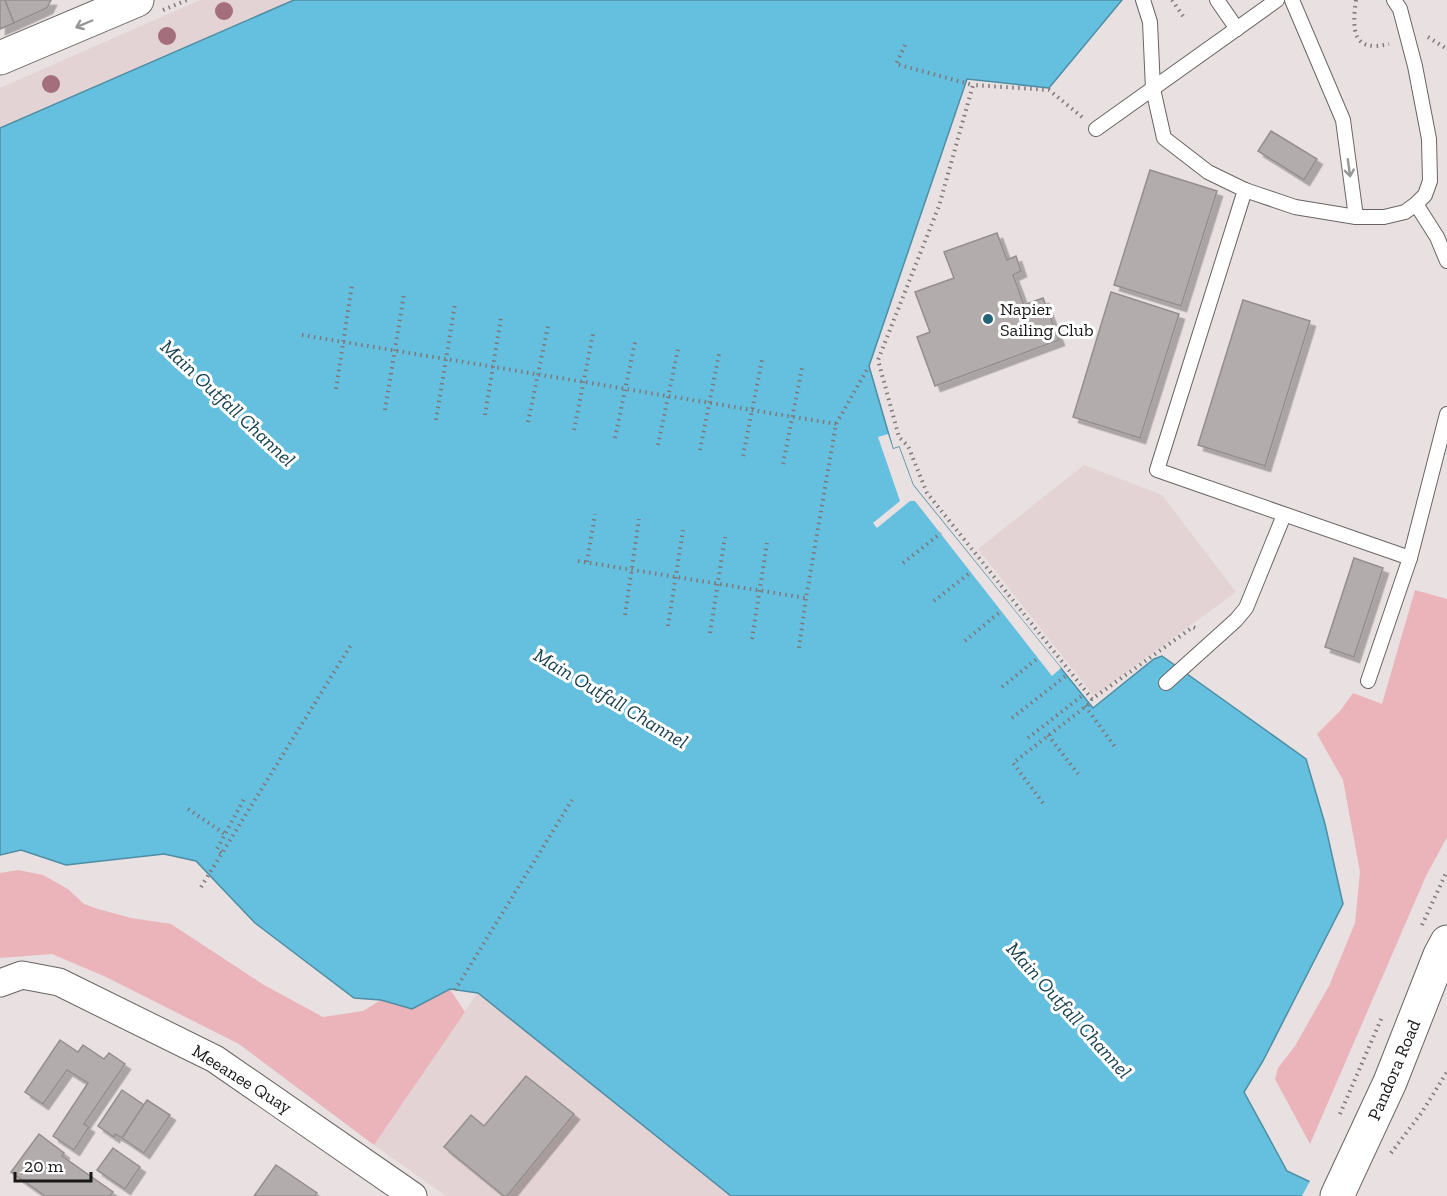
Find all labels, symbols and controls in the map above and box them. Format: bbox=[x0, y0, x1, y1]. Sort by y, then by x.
one-way arrow bbox=[75, 18, 93, 30]
one-way arrow bbox=[1344, 158, 1355, 178]
place label: Napier Sailing Club bbox=[1000, 298, 1094, 341]
marker: Napier Sailing Club bbox=[981, 312, 995, 326]
water label: Main Outfall Channel bbox=[156, 334, 300, 472]
water label: Main Outfall Channel bbox=[530, 643, 692, 753]
water label: Main Outfall Channel bbox=[1001, 937, 1137, 1083]
street label: Pandora Road bbox=[1363, 1016, 1425, 1124]
street label: Meeanee Quay bbox=[188, 1040, 297, 1119]
scale bar bbox=[15, 1145, 92, 1183]
text: 20 m bbox=[24, 1155, 64, 1177]

